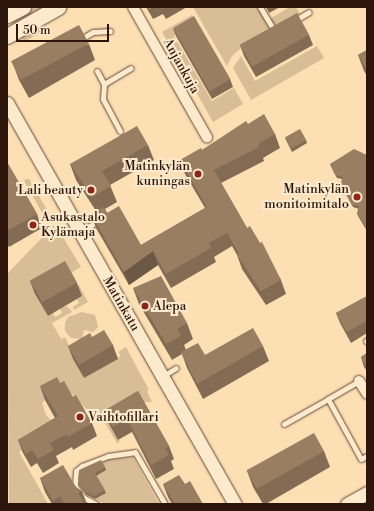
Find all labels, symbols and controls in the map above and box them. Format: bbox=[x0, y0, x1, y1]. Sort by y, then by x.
scale bar bbox=[18, 16, 111, 42]
text: 50 m bbox=[23, 23, 51, 38]
street label: Anjankuja bbox=[159, 36, 203, 96]
place label: Matinkylän kuningas bbox=[124, 159, 190, 190]
marker: Matinkylän kuningas bbox=[193, 169, 203, 179]
place label: Lali beauty bbox=[18, 182, 83, 198]
place label: Matinkylän monitoimitalo bbox=[264, 182, 349, 213]
marker: Lali beauty bbox=[86, 185, 96, 195]
marker: Matinkylän monitoimitalo bbox=[352, 192, 362, 202]
place label: Asukastalo Kylämaja bbox=[41, 210, 105, 241]
marker: Asukastalo Kylämaja bbox=[28, 220, 38, 230]
street label: Matinkatu bbox=[99, 274, 143, 334]
place label: Alepa bbox=[153, 298, 186, 314]
marker: Alepa bbox=[140, 301, 150, 311]
place label: Vaihtofillari bbox=[88, 409, 159, 425]
marker: Vaihtofillari bbox=[75, 412, 85, 422]

